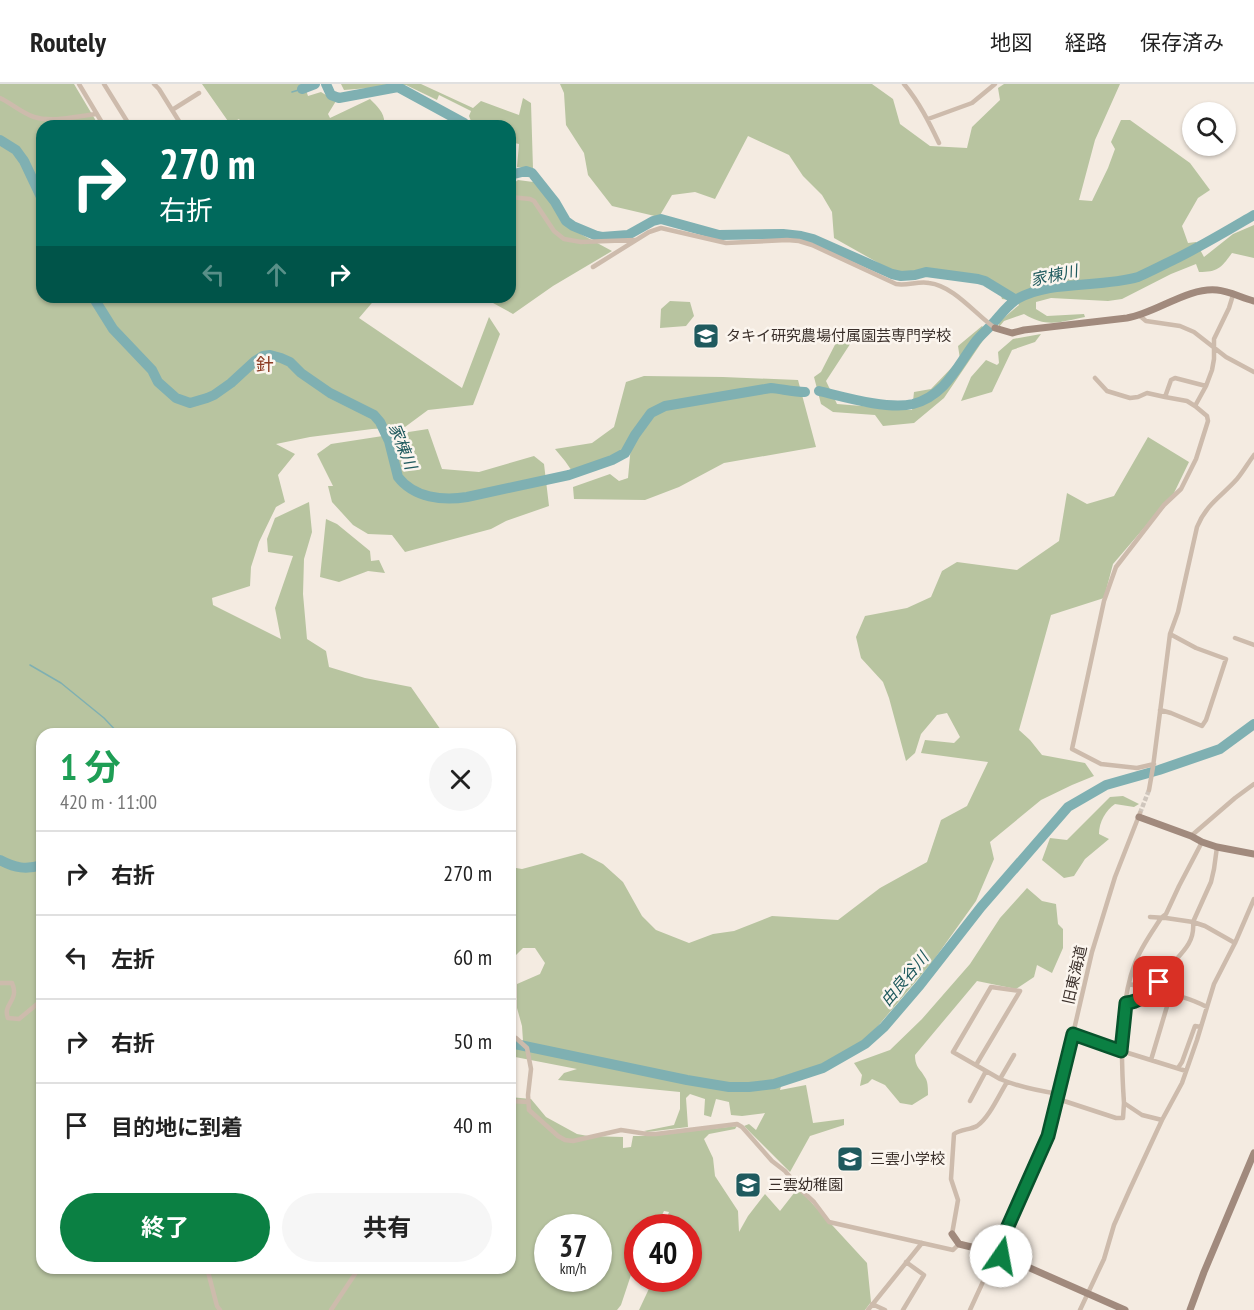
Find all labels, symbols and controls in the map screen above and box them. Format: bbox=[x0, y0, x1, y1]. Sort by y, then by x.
text: Routely bbox=[30, 23, 106, 60]
text: 地図 bbox=[990, 29, 1032, 56]
text: 経路 bbox=[1065, 29, 1107, 56]
text: 保存済み bbox=[1140, 29, 1224, 56]
map controls bbox=[1182, 102, 1236, 156]
button: search bbox=[1182, 102, 1236, 156]
text: 270 m bbox=[159, 136, 256, 191]
icon: right bbox=[60, 144, 138, 222]
text: 右折 bbox=[159, 193, 213, 227]
icon: left bbox=[197, 258, 230, 291]
icon: ahead bbox=[260, 258, 293, 291]
icon: right bbox=[323, 258, 356, 291]
water label: 家棟川 bbox=[1028, 260, 1082, 290]
school or university icon: タキイ研究農場付属園芸専門学校 bbox=[691, 321, 721, 351]
place label: タキイ研究農場付属園芸専門学校 bbox=[726, 326, 951, 345]
district label: 針 bbox=[256, 353, 274, 376]
water label: 家棟川 bbox=[385, 420, 422, 474]
text: 1 分 bbox=[60, 743, 121, 790]
button: close bbox=[429, 748, 492, 811]
text: 420 m · 11:00 bbox=[60, 789, 157, 815]
icon: right bbox=[60, 857, 93, 890]
text: 270 m bbox=[443, 859, 492, 887]
text: 右折 bbox=[111, 861, 155, 889]
icon: left bbox=[60, 941, 93, 974]
text: 60 m bbox=[453, 943, 492, 971]
street label: 旧東海道 bbox=[1059, 944, 1091, 1006]
text: 左折 bbox=[111, 945, 155, 973]
water label: 由良谷川 bbox=[876, 947, 934, 1010]
pin bbox=[1133, 956, 1184, 1007]
icon: arrive bbox=[1142, 965, 1175, 998]
icon: right bbox=[60, 1025, 93, 1058]
text: 50 m bbox=[453, 1027, 492, 1055]
text: 右折 bbox=[111, 1029, 155, 1057]
icon: arrive bbox=[60, 1109, 93, 1142]
text: 40 m bbox=[453, 1111, 492, 1139]
text: 目的地に到着 bbox=[111, 1113, 243, 1141]
school or university icon: 三雲小学校 bbox=[835, 1144, 865, 1174]
place label: 三雲小学校 bbox=[870, 1149, 945, 1168]
school or university icon: 三雲幼稚園 bbox=[733, 1170, 763, 1200]
place label: 三雲幼稚園 bbox=[768, 1175, 843, 1194]
button: 終了 bbox=[60, 1193, 270, 1262]
button: 共有 bbox=[282, 1193, 492, 1262]
speed limit sign: 40 bbox=[624, 1214, 702, 1292]
position arrow bbox=[969, 1224, 1033, 1288]
text: 37 bbox=[559, 1226, 587, 1265]
text: km/h bbox=[560, 1259, 586, 1278]

